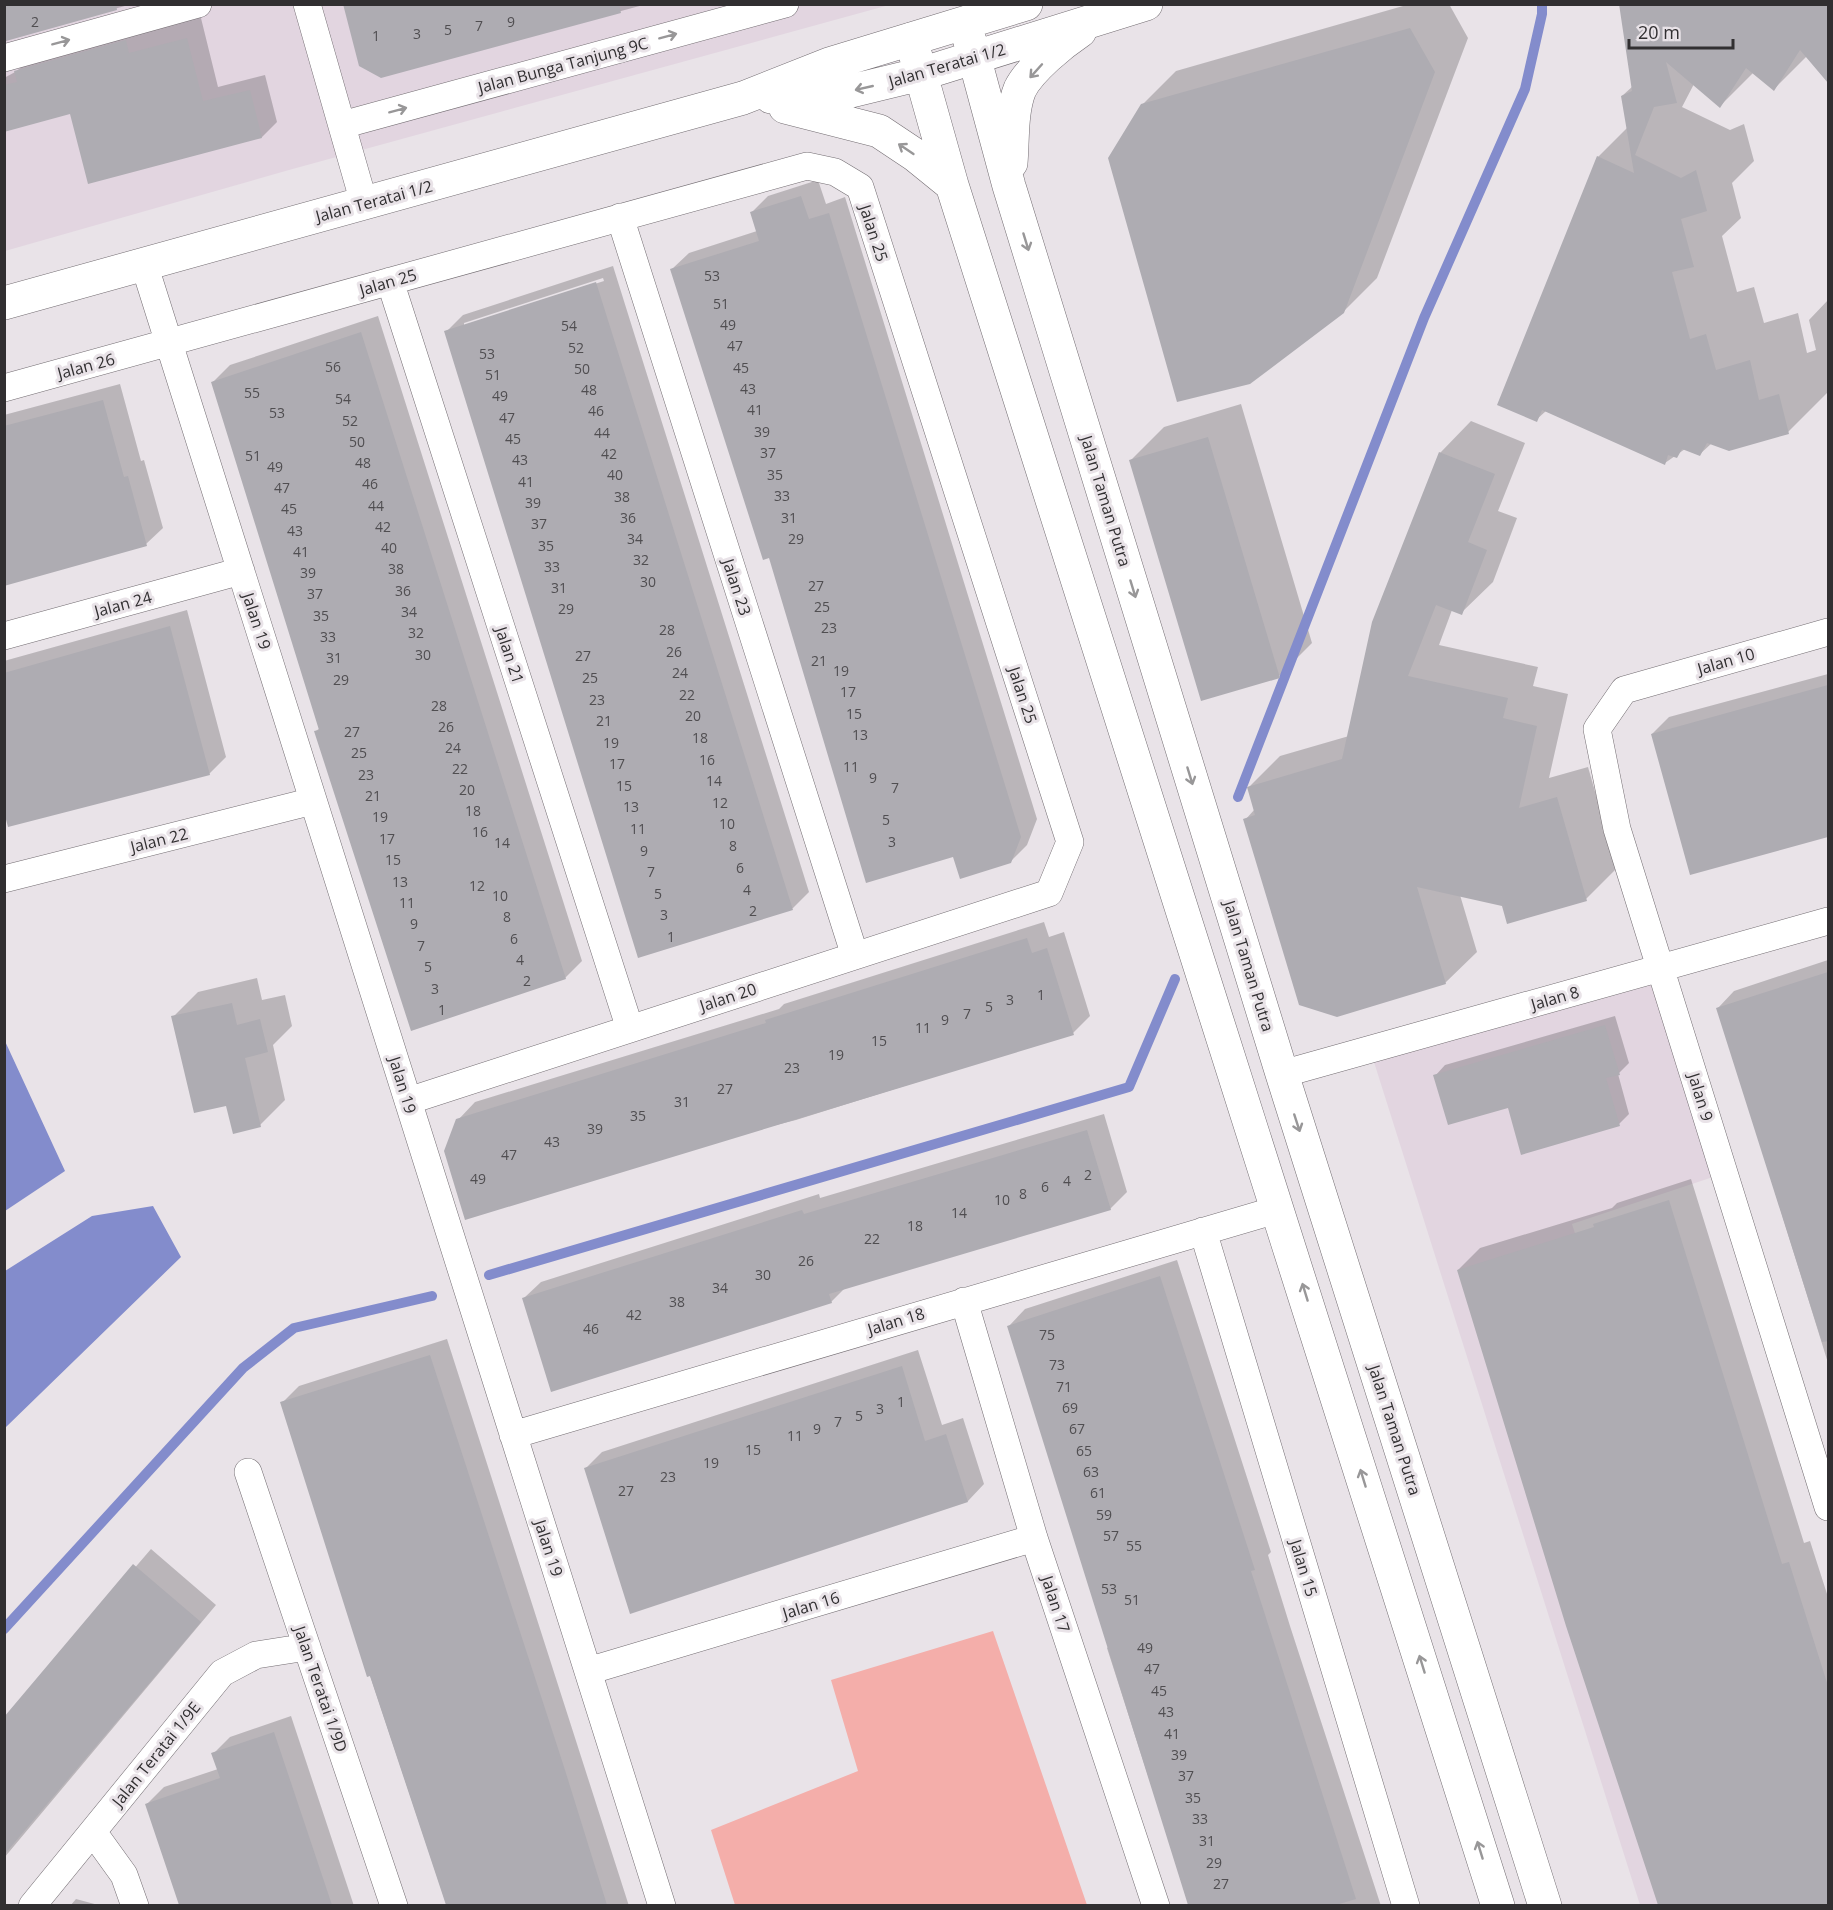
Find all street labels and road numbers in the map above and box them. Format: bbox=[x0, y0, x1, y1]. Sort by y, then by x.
street label: Jalan Bunga Tanjung 9C bbox=[474, 32, 650, 99]
street label: Jalan Teratai 1/2 bbox=[884, 38, 1008, 93]
street label: Jalan Teratai 1/2 bbox=[311, 175, 435, 228]
street label: Jalan 25 bbox=[854, 200, 893, 264]
street label: Jalan 25 bbox=[355, 263, 419, 301]
street label: Jalan 26 bbox=[53, 348, 117, 385]
street label: Jalan Taman Putra bbox=[1075, 431, 1136, 569]
street label: Jalan 23 bbox=[717, 554, 756, 618]
street label: Jalan 24 bbox=[90, 586, 154, 623]
street label: Jalan 19 bbox=[237, 588, 276, 652]
street label: Jalan 21 bbox=[490, 622, 529, 686]
street label: Jalan 10 bbox=[1693, 642, 1757, 680]
street label: Jalan 25 bbox=[1003, 662, 1042, 726]
street label: Jalan 22 bbox=[126, 822, 190, 858]
street label: Jalan Taman Putra bbox=[1218, 896, 1279, 1034]
street label: Jalan 20 bbox=[695, 978, 759, 1017]
street label: Jalan 8 bbox=[1526, 981, 1582, 1016]
street label: Jalan 19 bbox=[383, 1052, 422, 1116]
street label: Jalan 9 bbox=[1683, 1068, 1719, 1124]
street label: Jalan 18 bbox=[863, 1302, 927, 1341]
street label: Jalan Taman Putra bbox=[1363, 1360, 1426, 1498]
street label: Jalan 19 bbox=[529, 1515, 568, 1579]
street label: Jalan 15 bbox=[1284, 1535, 1323, 1599]
street label: Jalan 17 bbox=[1036, 1571, 1075, 1635]
street label: Jalan 16 bbox=[778, 1586, 842, 1625]
street label: Jalan Teratai 1/9D bbox=[288, 1621, 353, 1755]
street label: Jalan Teratai 1/9E bbox=[106, 1697, 205, 1813]

